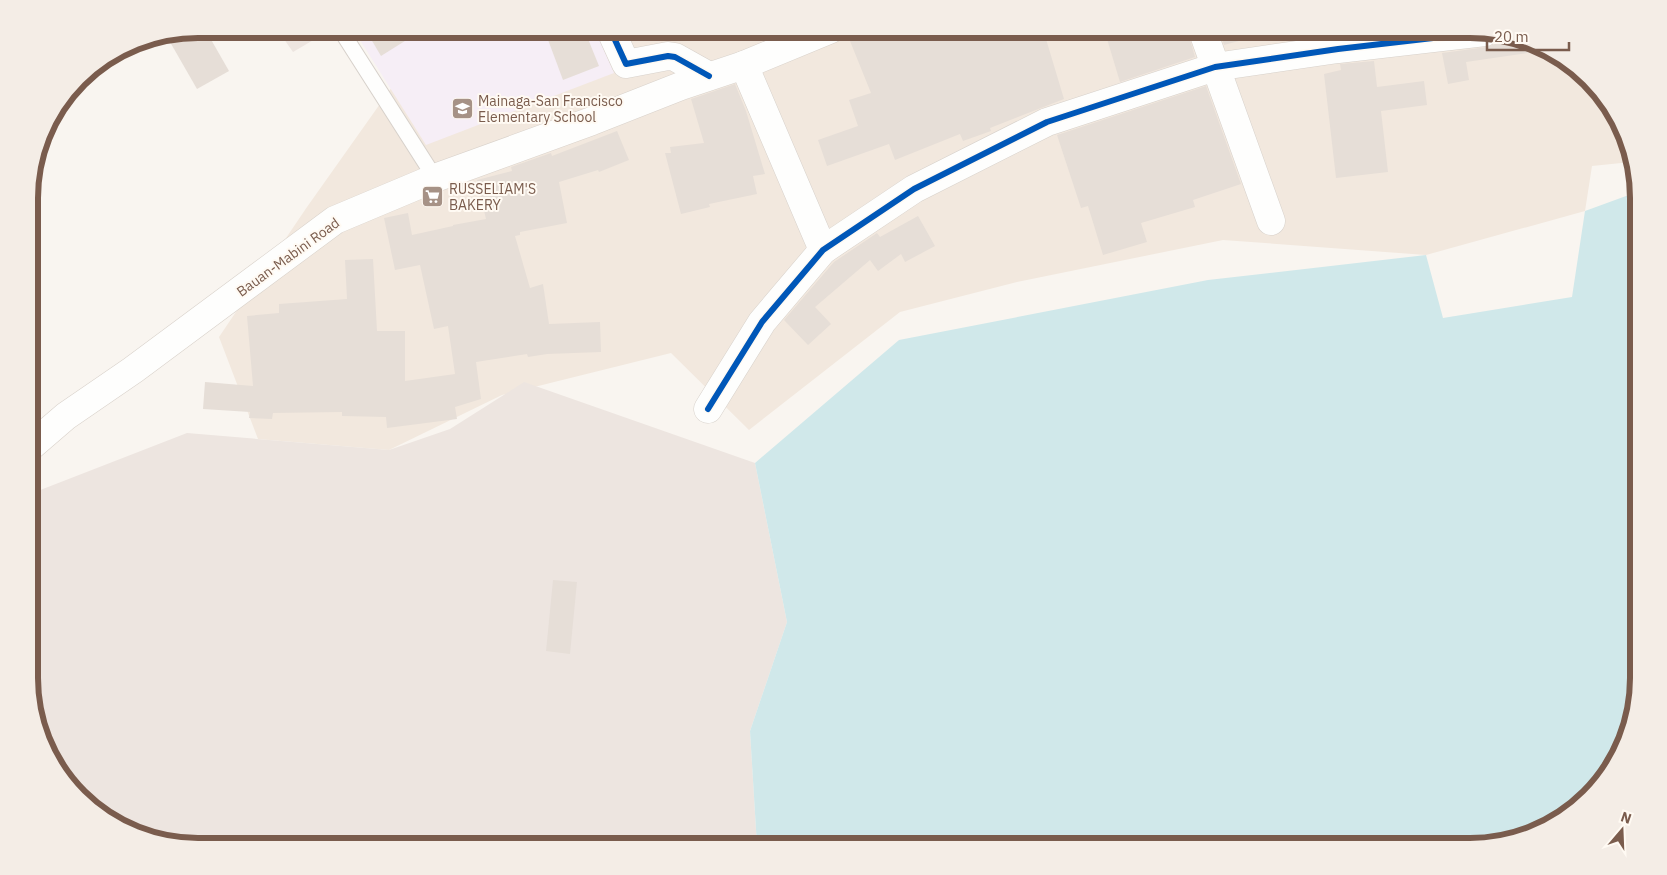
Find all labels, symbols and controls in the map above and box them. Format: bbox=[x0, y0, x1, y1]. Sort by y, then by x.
scale bar bbox=[1487, 20, 1570, 52]
text: 20 m bbox=[1494, 27, 1529, 46]
place label: Mainaga-San Francisco Elementary School bbox=[478, 92, 623, 126]
school or university icon: Mainaga-San Francisco Elementary School bbox=[450, 97, 474, 121]
place label: RUSSELIAM'S BAKERY bbox=[449, 180, 536, 214]
supermarket icon: RUSSELIAM'S BAKERY bbox=[421, 185, 445, 209]
street label: Bauan-Mabini Road bbox=[233, 214, 343, 300]
north arrow bbox=[1597, 805, 1647, 855]
text: N bbox=[1619, 808, 1634, 828]

